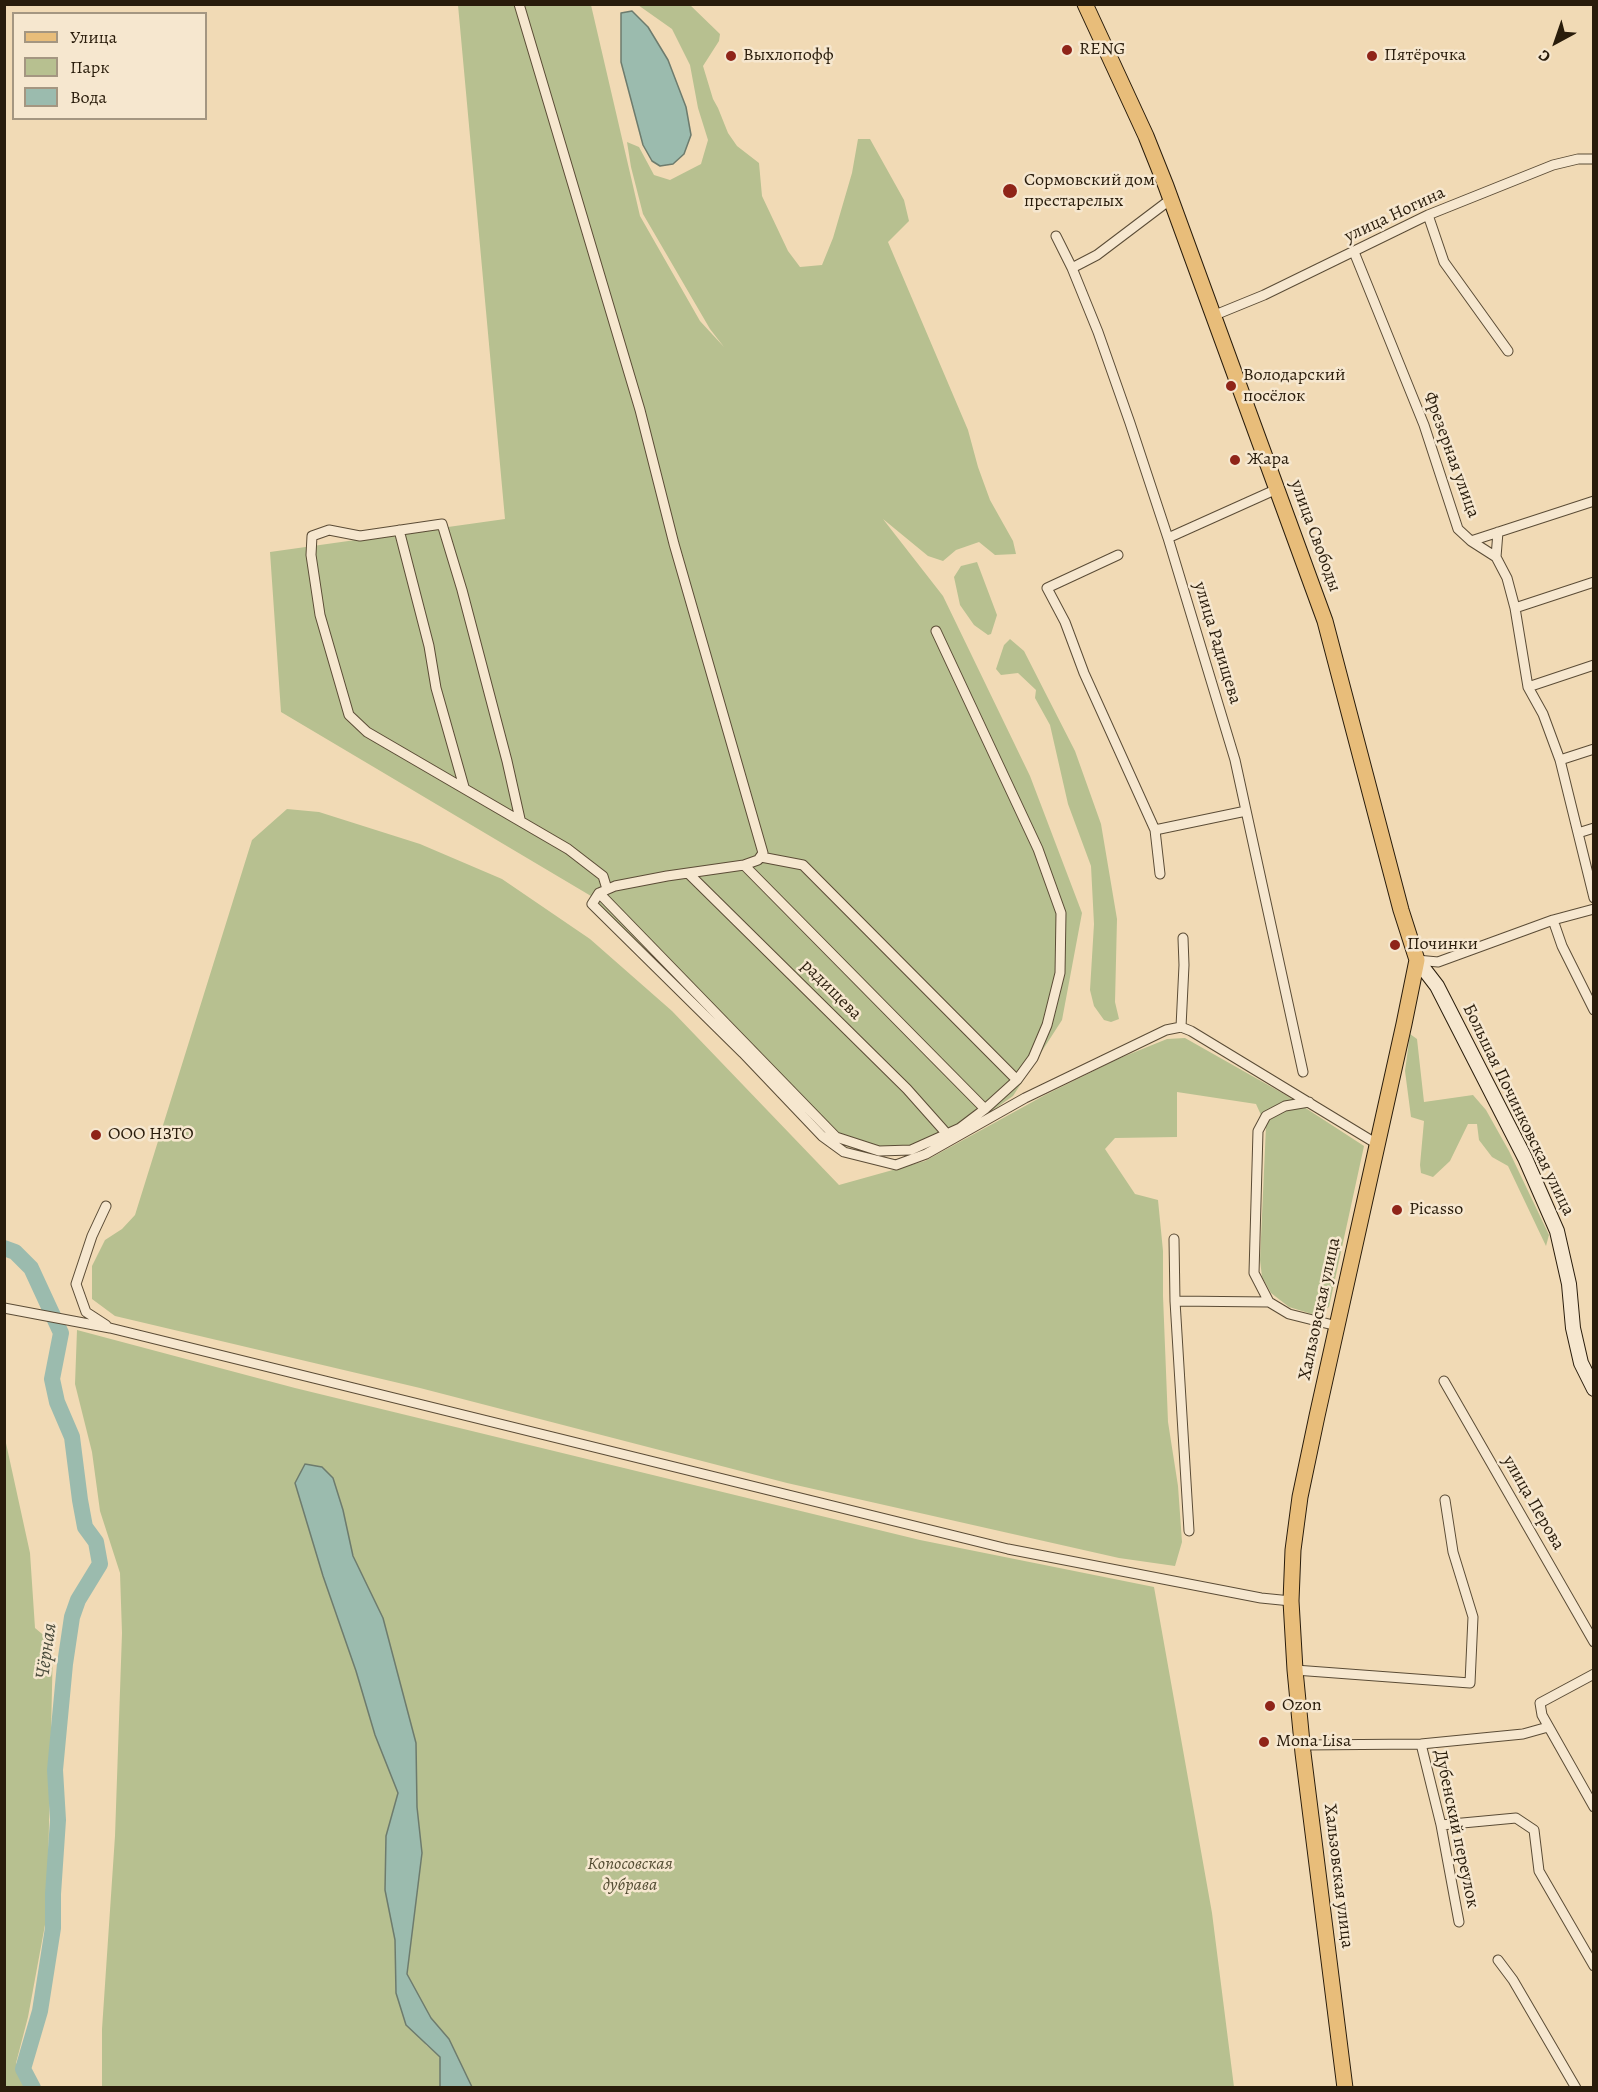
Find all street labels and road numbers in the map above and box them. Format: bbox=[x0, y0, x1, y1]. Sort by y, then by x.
street label: улица Ногина bbox=[1341, 182, 1449, 248]
street label: Фрезерная улица bbox=[1418, 389, 1484, 521]
street label: улица Свободы bbox=[1285, 477, 1345, 595]
street label: улица Радищева bbox=[1188, 579, 1246, 707]
street label: радищева bbox=[796, 955, 866, 1025]
street label: Большая Починковская улица bbox=[1457, 1001, 1579, 1219]
street label: Хальзовская улица bbox=[1294, 1236, 1346, 1382]
street label: улица Перова bbox=[1497, 1452, 1569, 1554]
street label: Дубенский переулок bbox=[1429, 1748, 1483, 1910]
street label: Хальзовская улица bbox=[1318, 1803, 1358, 1949]

